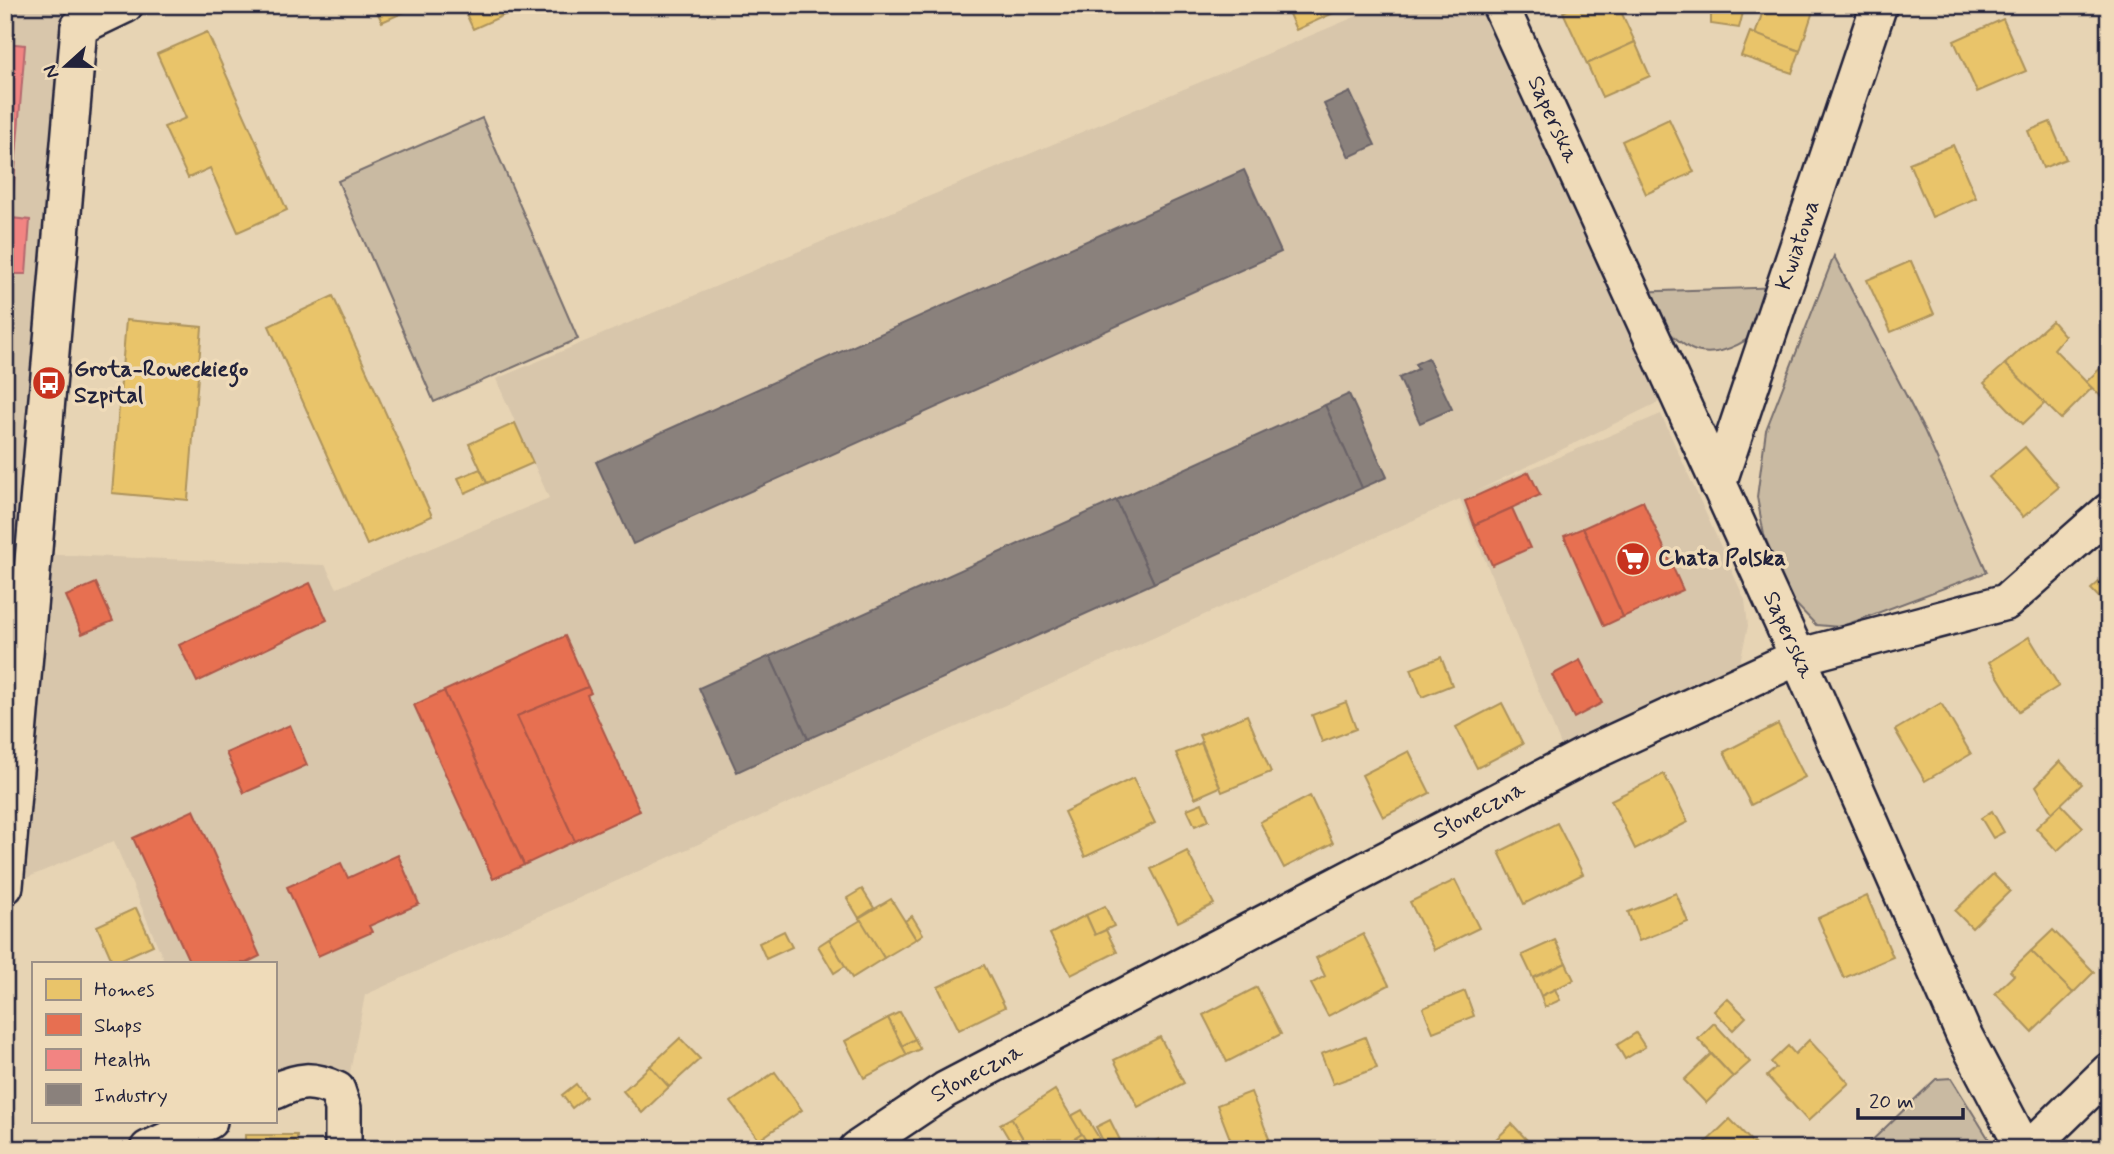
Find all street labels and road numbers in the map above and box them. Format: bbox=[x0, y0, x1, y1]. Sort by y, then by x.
street label: Saperska bbox=[1519, 71, 1585, 168]
street label: Kwiatowa bbox=[1769, 196, 1827, 294]
street label: Saperska bbox=[1755, 587, 1821, 684]
street label: Słoneczna bbox=[1428, 774, 1531, 847]
street label: Słoneczna bbox=[925, 1037, 1028, 1110]

